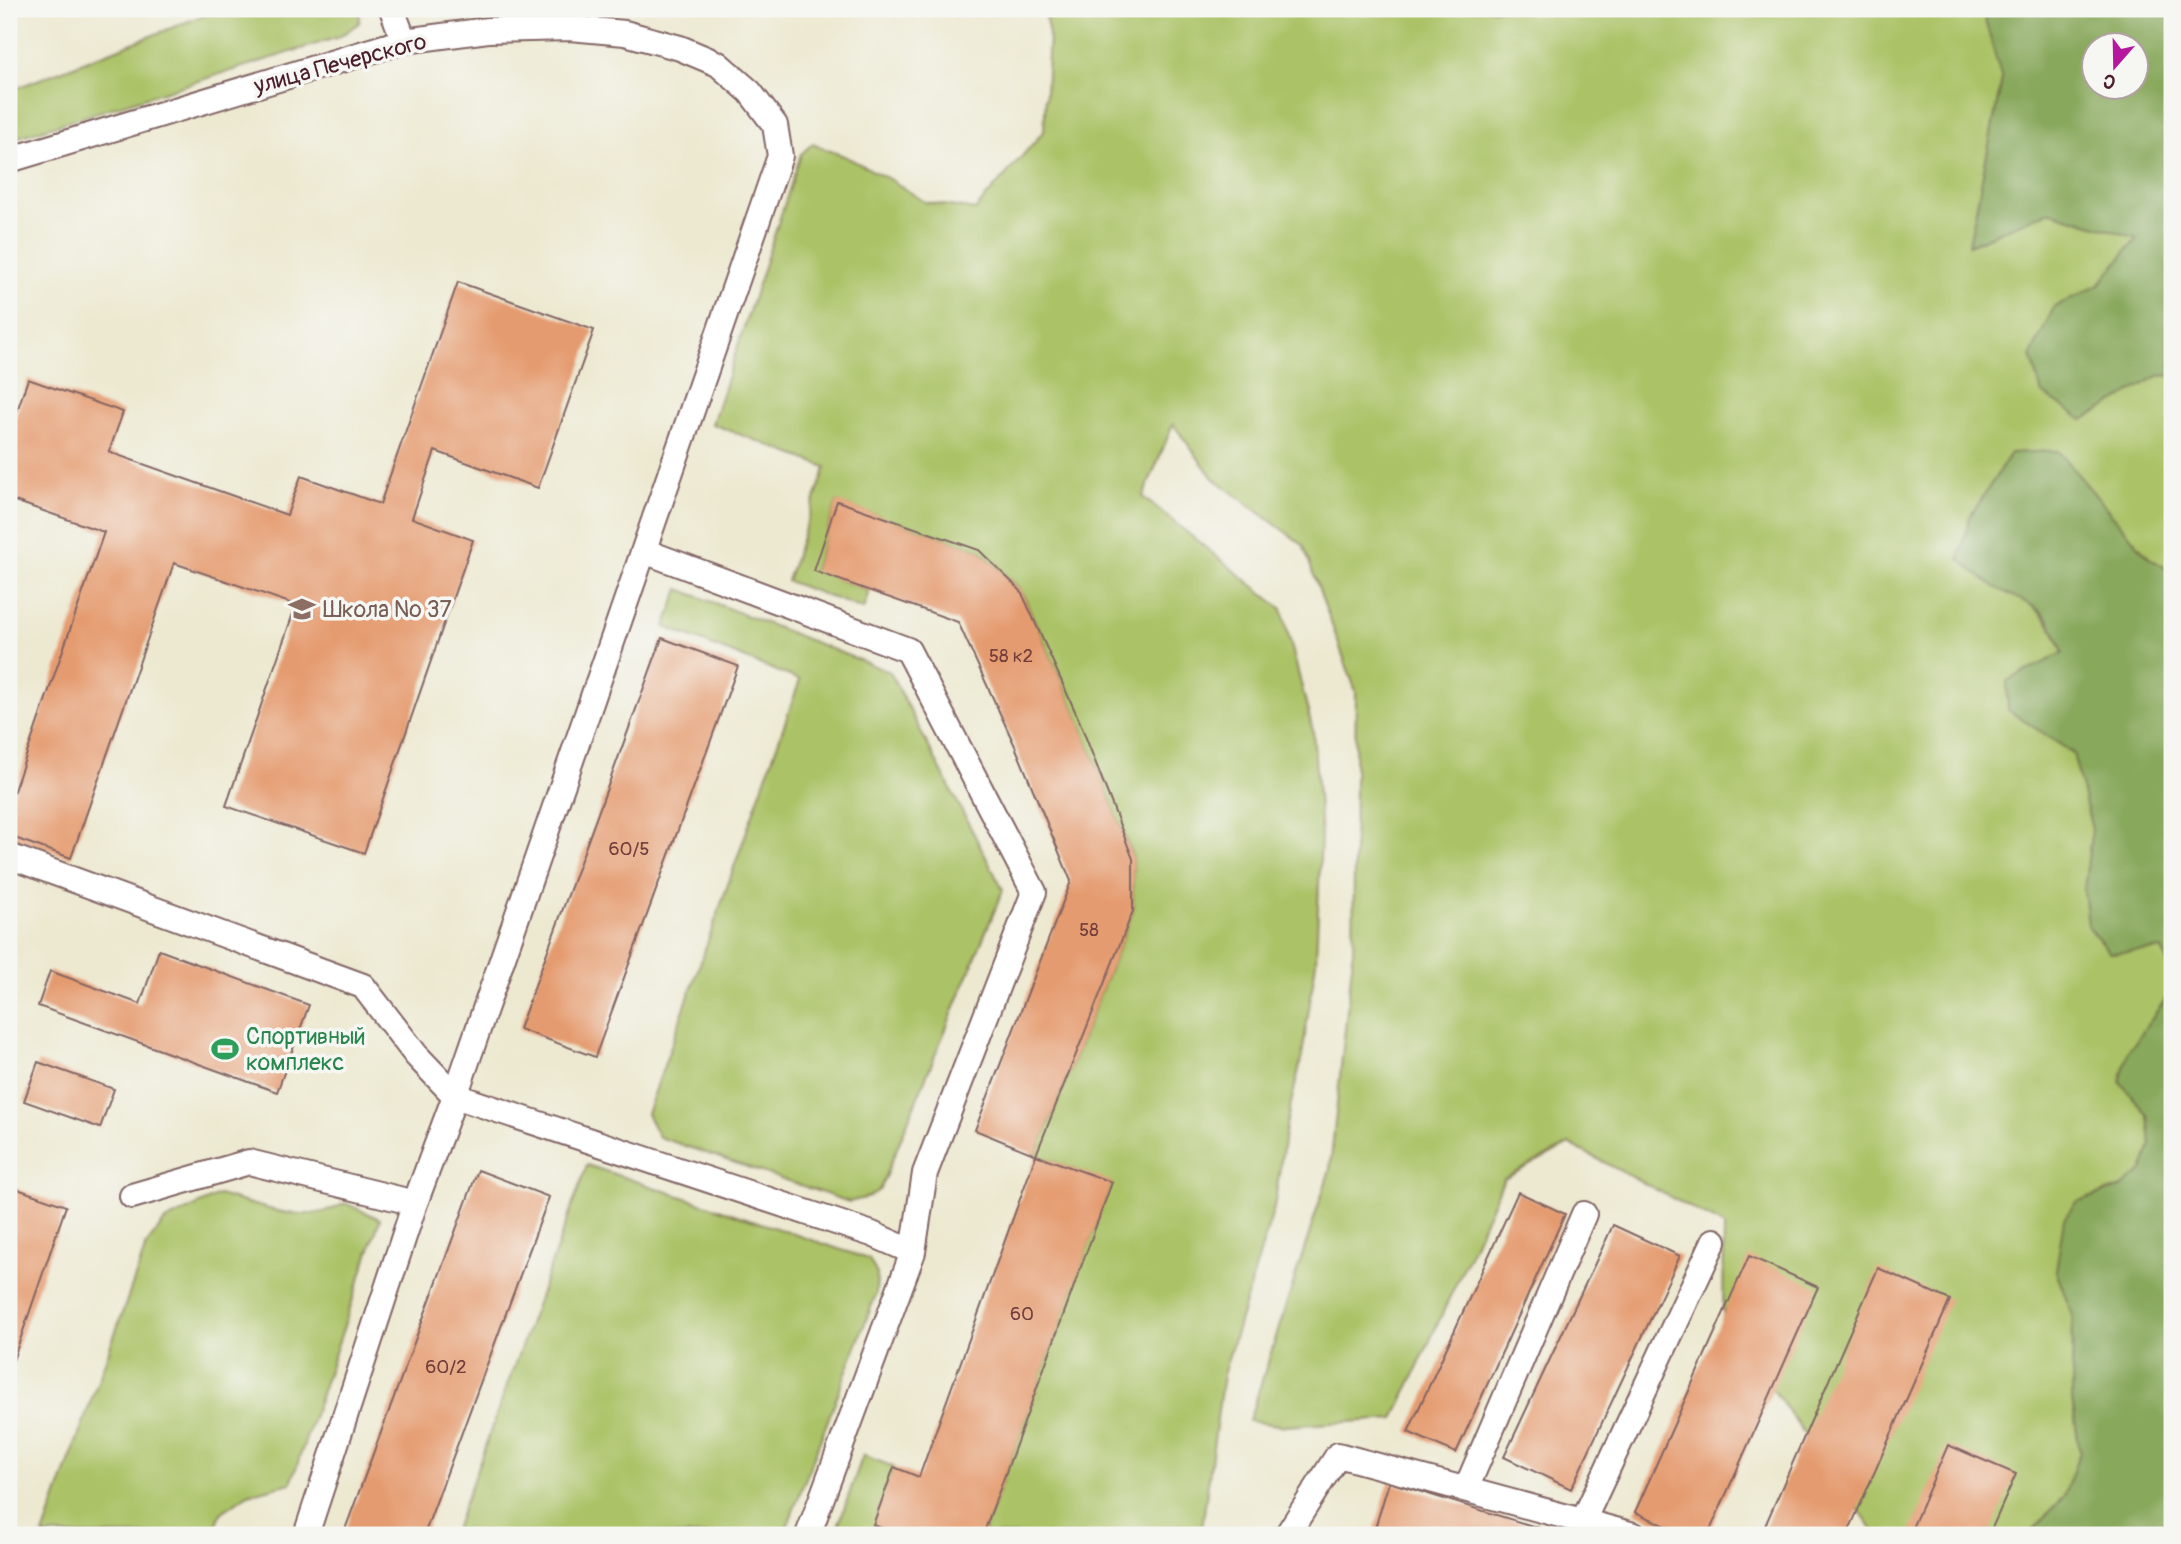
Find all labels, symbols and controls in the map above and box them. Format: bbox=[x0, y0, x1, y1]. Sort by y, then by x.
street label: улица Печерского bbox=[250, 27, 430, 101]
north arrow bbox=[2080, 32, 2150, 102]
text: С bbox=[2100, 68, 2119, 94]
school or university icon: Школа № 37 bbox=[287, 594, 317, 624]
place label: Школа № 37 bbox=[323, 595, 452, 624]
house number: 58 к2 bbox=[989, 644, 1033, 668]
house number: 60/5 bbox=[608, 837, 650, 861]
house number: 58 bbox=[1079, 918, 1099, 942]
place label: Спортивный комплекс bbox=[246, 1022, 366, 1077]
sports icon: Спортивный комплекс bbox=[210, 1034, 240, 1064]
house number: 60 bbox=[1010, 1302, 1034, 1326]
house number: 60/2 bbox=[425, 1355, 467, 1379]

